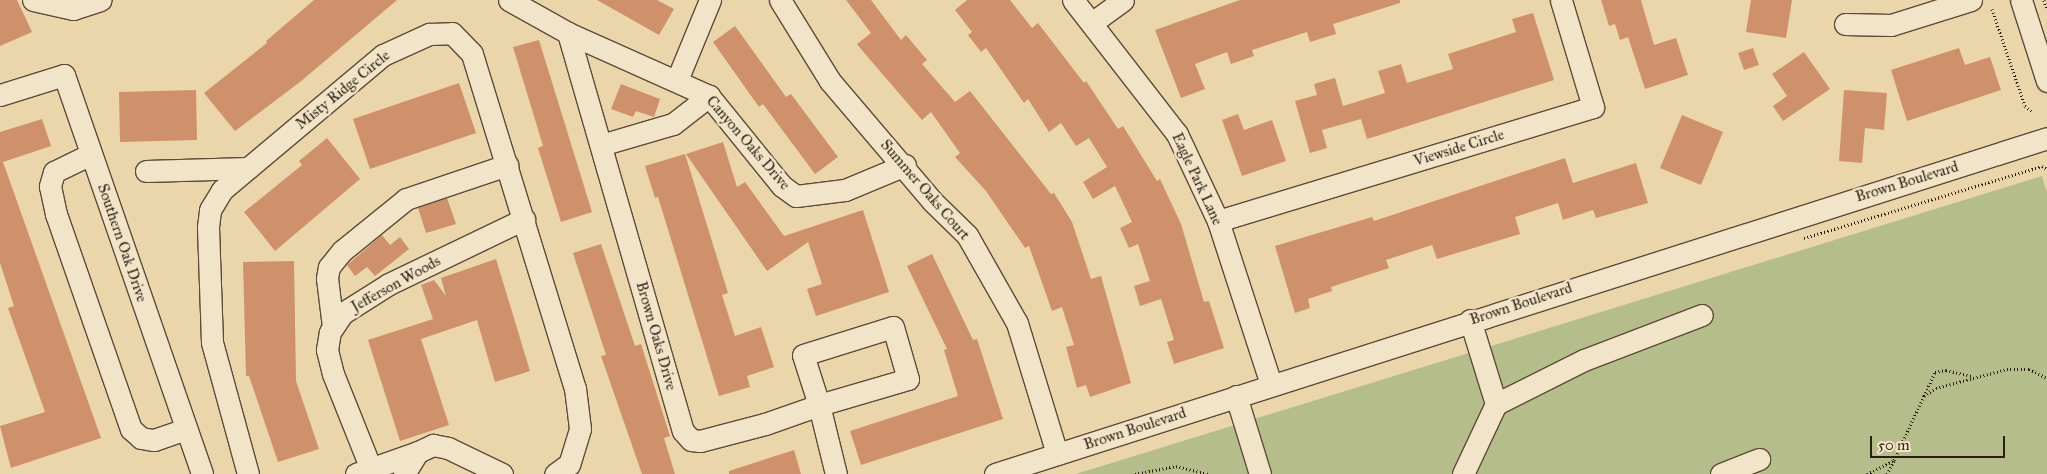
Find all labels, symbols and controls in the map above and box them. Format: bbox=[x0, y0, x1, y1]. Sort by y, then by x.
street label: Misty Ridge Circle bbox=[292, 47, 394, 133]
street label: Canyon Oaks Drive bbox=[702, 92, 794, 194]
street label: Viewside Circle bbox=[1412, 126, 1506, 170]
street label: Eagle Park Lane bbox=[1168, 130, 1226, 228]
street label: Summer Oaks Court bbox=[877, 136, 973, 244]
street label: Brown Boulevard bbox=[1853, 158, 1961, 206]
street label: Southern Oak Drive bbox=[93, 182, 151, 304]
street label: Jefferson Woods bbox=[348, 252, 444, 316]
street label: Brown Boulevard bbox=[1468, 279, 1574, 329]
street label: Brown Oaks Drive bbox=[632, 280, 680, 392]
street label: Brown Boulevard bbox=[1082, 404, 1188, 454]
scale bar bbox=[1872, 426, 2007, 458]
text: 50 m bbox=[1878, 436, 1910, 454]

